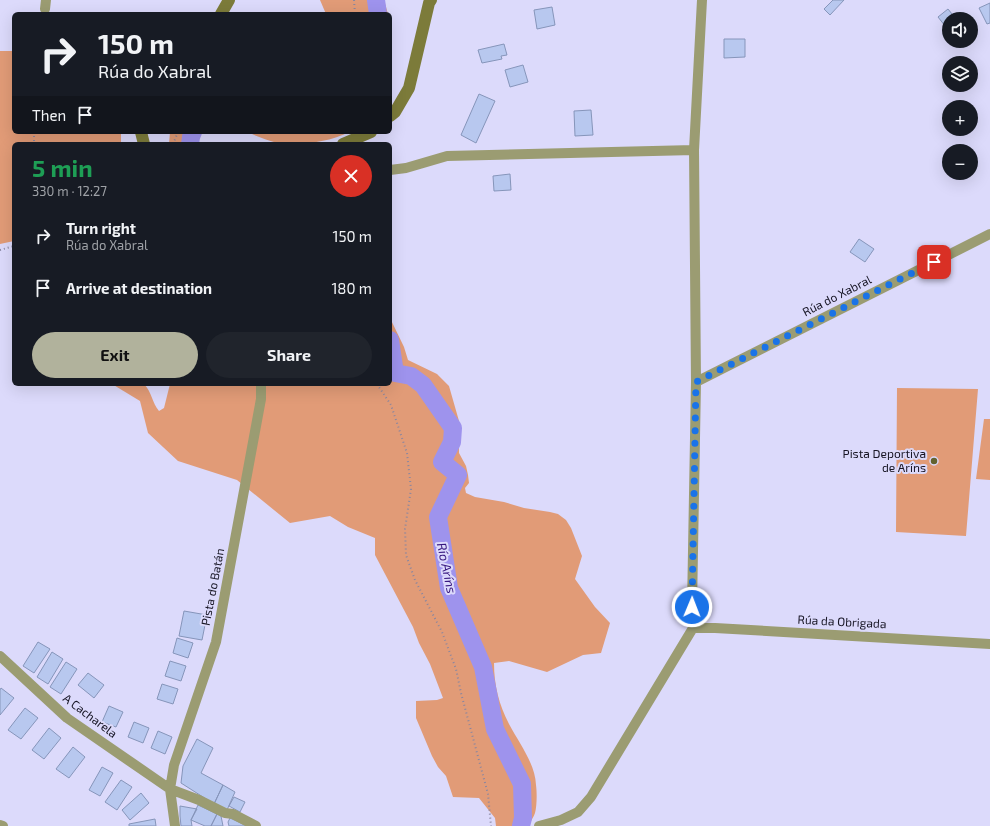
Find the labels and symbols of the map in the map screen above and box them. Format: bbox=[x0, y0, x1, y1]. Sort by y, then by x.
pin bbox=[917, 245, 951, 279]
street label: Rúa do Xabral bbox=[800, 272, 874, 319]
place label: Pista Deportiva de Aríns bbox=[843, 446, 926, 474]
marker: Pista Deportiva de Aríns bbox=[929, 456, 939, 466]
water label: Río Aríns bbox=[434, 541, 460, 595]
street label: Pista do Batán bbox=[198, 547, 226, 627]
position arrow bbox=[671, 586, 713, 628]
street label: Rúa da Obrigada bbox=[797, 612, 887, 630]
street label: A Cacharela bbox=[61, 690, 120, 740]

